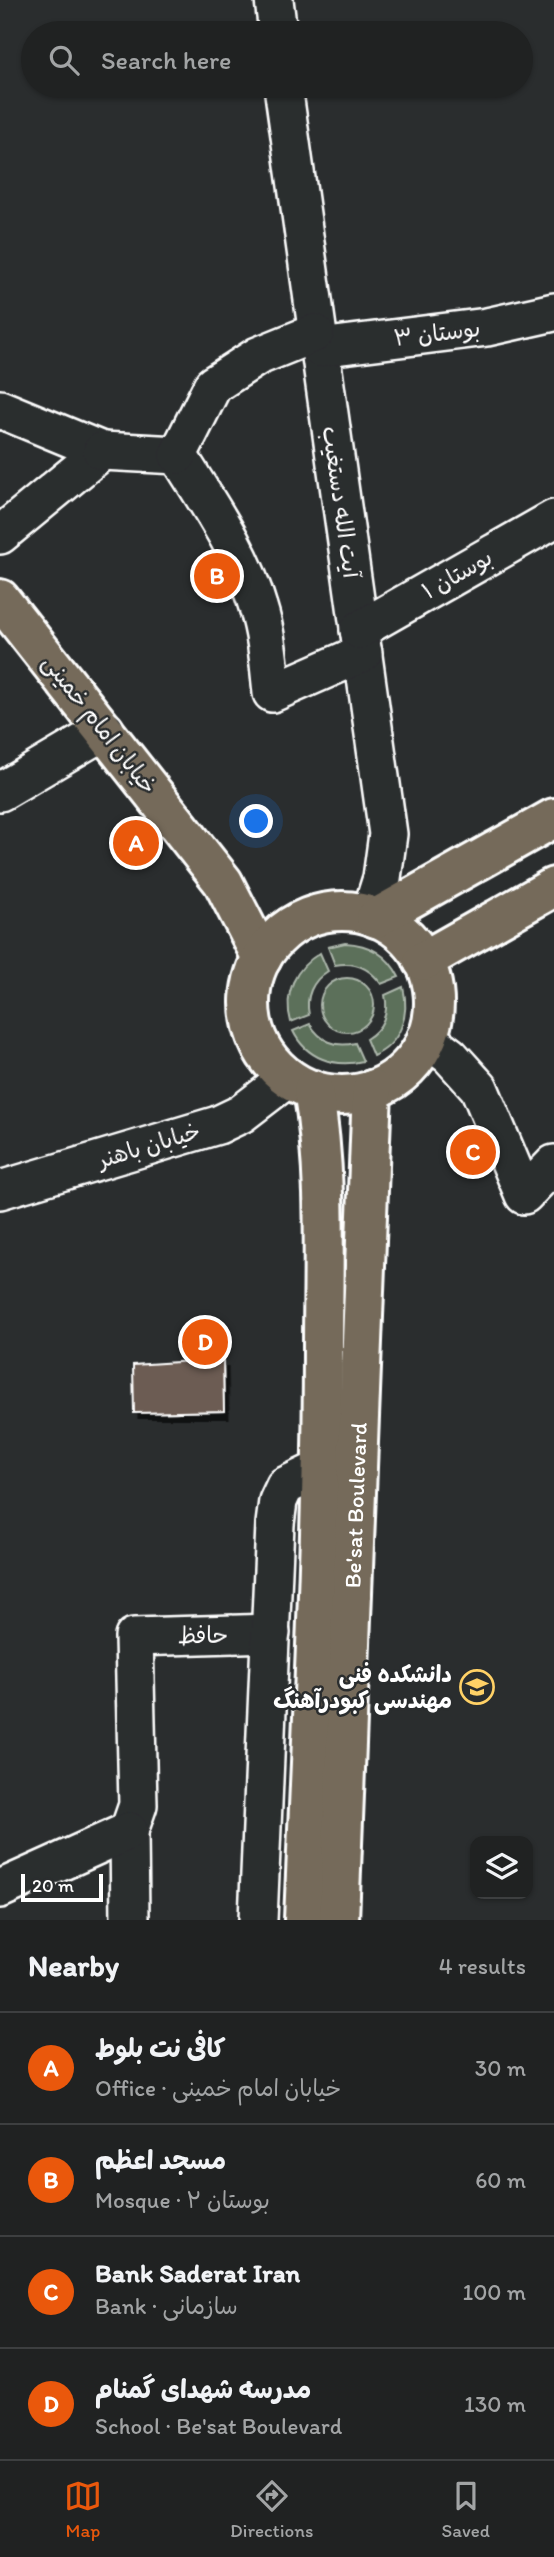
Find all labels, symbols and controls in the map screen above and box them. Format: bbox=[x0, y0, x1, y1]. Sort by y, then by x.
search box bbox=[21, 21, 533, 98]
icon: search bbox=[45, 41, 83, 79]
text: Search here bbox=[101, 44, 231, 76]
street label: بوستان ۳ bbox=[392, 314, 482, 352]
street label: آیت الله دستغیب bbox=[316, 424, 366, 581]
street label: بوستان ۱ bbox=[417, 543, 497, 605]
pin: B bbox=[194, 550, 240, 602]
street label: خیابان امام خمینی bbox=[34, 649, 163, 802]
your location bbox=[239, 804, 273, 838]
pin: A bbox=[113, 817, 159, 869]
street label: خیابان باهنر bbox=[93, 1116, 203, 1174]
pin: C bbox=[450, 1126, 496, 1178]
pin: D bbox=[182, 1316, 228, 1368]
street label: Be'sat Boulevard bbox=[338, 1421, 373, 1589]
street label: حافظ bbox=[177, 1621, 229, 1649]
place label: دانشکده فنی مهندسی کبودرآهنگ bbox=[273, 1660, 452, 1715]
school or university icon: دانشکده فنی مهندسی کبودرآهنگ bbox=[458, 1668, 496, 1706]
map controls bbox=[470, 1836, 533, 1899]
button: layers bbox=[470, 1836, 533, 1899]
scale bar bbox=[21, 1871, 103, 1903]
text: 20 m bbox=[32, 1874, 74, 1897]
text: Nearby bbox=[28, 1947, 119, 1984]
text: 4 results bbox=[439, 1952, 526, 1980]
text: کافی نت بلوط bbox=[95, 2032, 226, 2064]
text: A bbox=[44, 2054, 58, 2082]
text: 30 m bbox=[475, 2054, 526, 2082]
text: Office · خیابان امام خمینی bbox=[95, 2074, 341, 2102]
text: مسجد اعظم bbox=[95, 2144, 226, 2176]
text: B bbox=[44, 2166, 58, 2194]
text: 60 m bbox=[475, 2166, 526, 2194]
text: Mosque · بوستان ۲ bbox=[95, 2186, 270, 2214]
text: Bank Saderat Iran bbox=[95, 2257, 300, 2289]
text: C bbox=[44, 2278, 58, 2306]
text: 100 m bbox=[462, 2278, 526, 2306]
text: Bank · سازمانی bbox=[95, 2292, 238, 2320]
text: مدرسه شهدای گمنام bbox=[95, 2373, 311, 2405]
text: D bbox=[43, 2390, 59, 2418]
text: 130 m bbox=[464, 2390, 526, 2418]
text: School · Be'sat Boulevard bbox=[95, 2412, 342, 2440]
tab: Map bbox=[64, 2477, 102, 2542]
tab: Directions bbox=[230, 2477, 314, 2542]
tab: Saved bbox=[442, 2477, 490, 2542]

